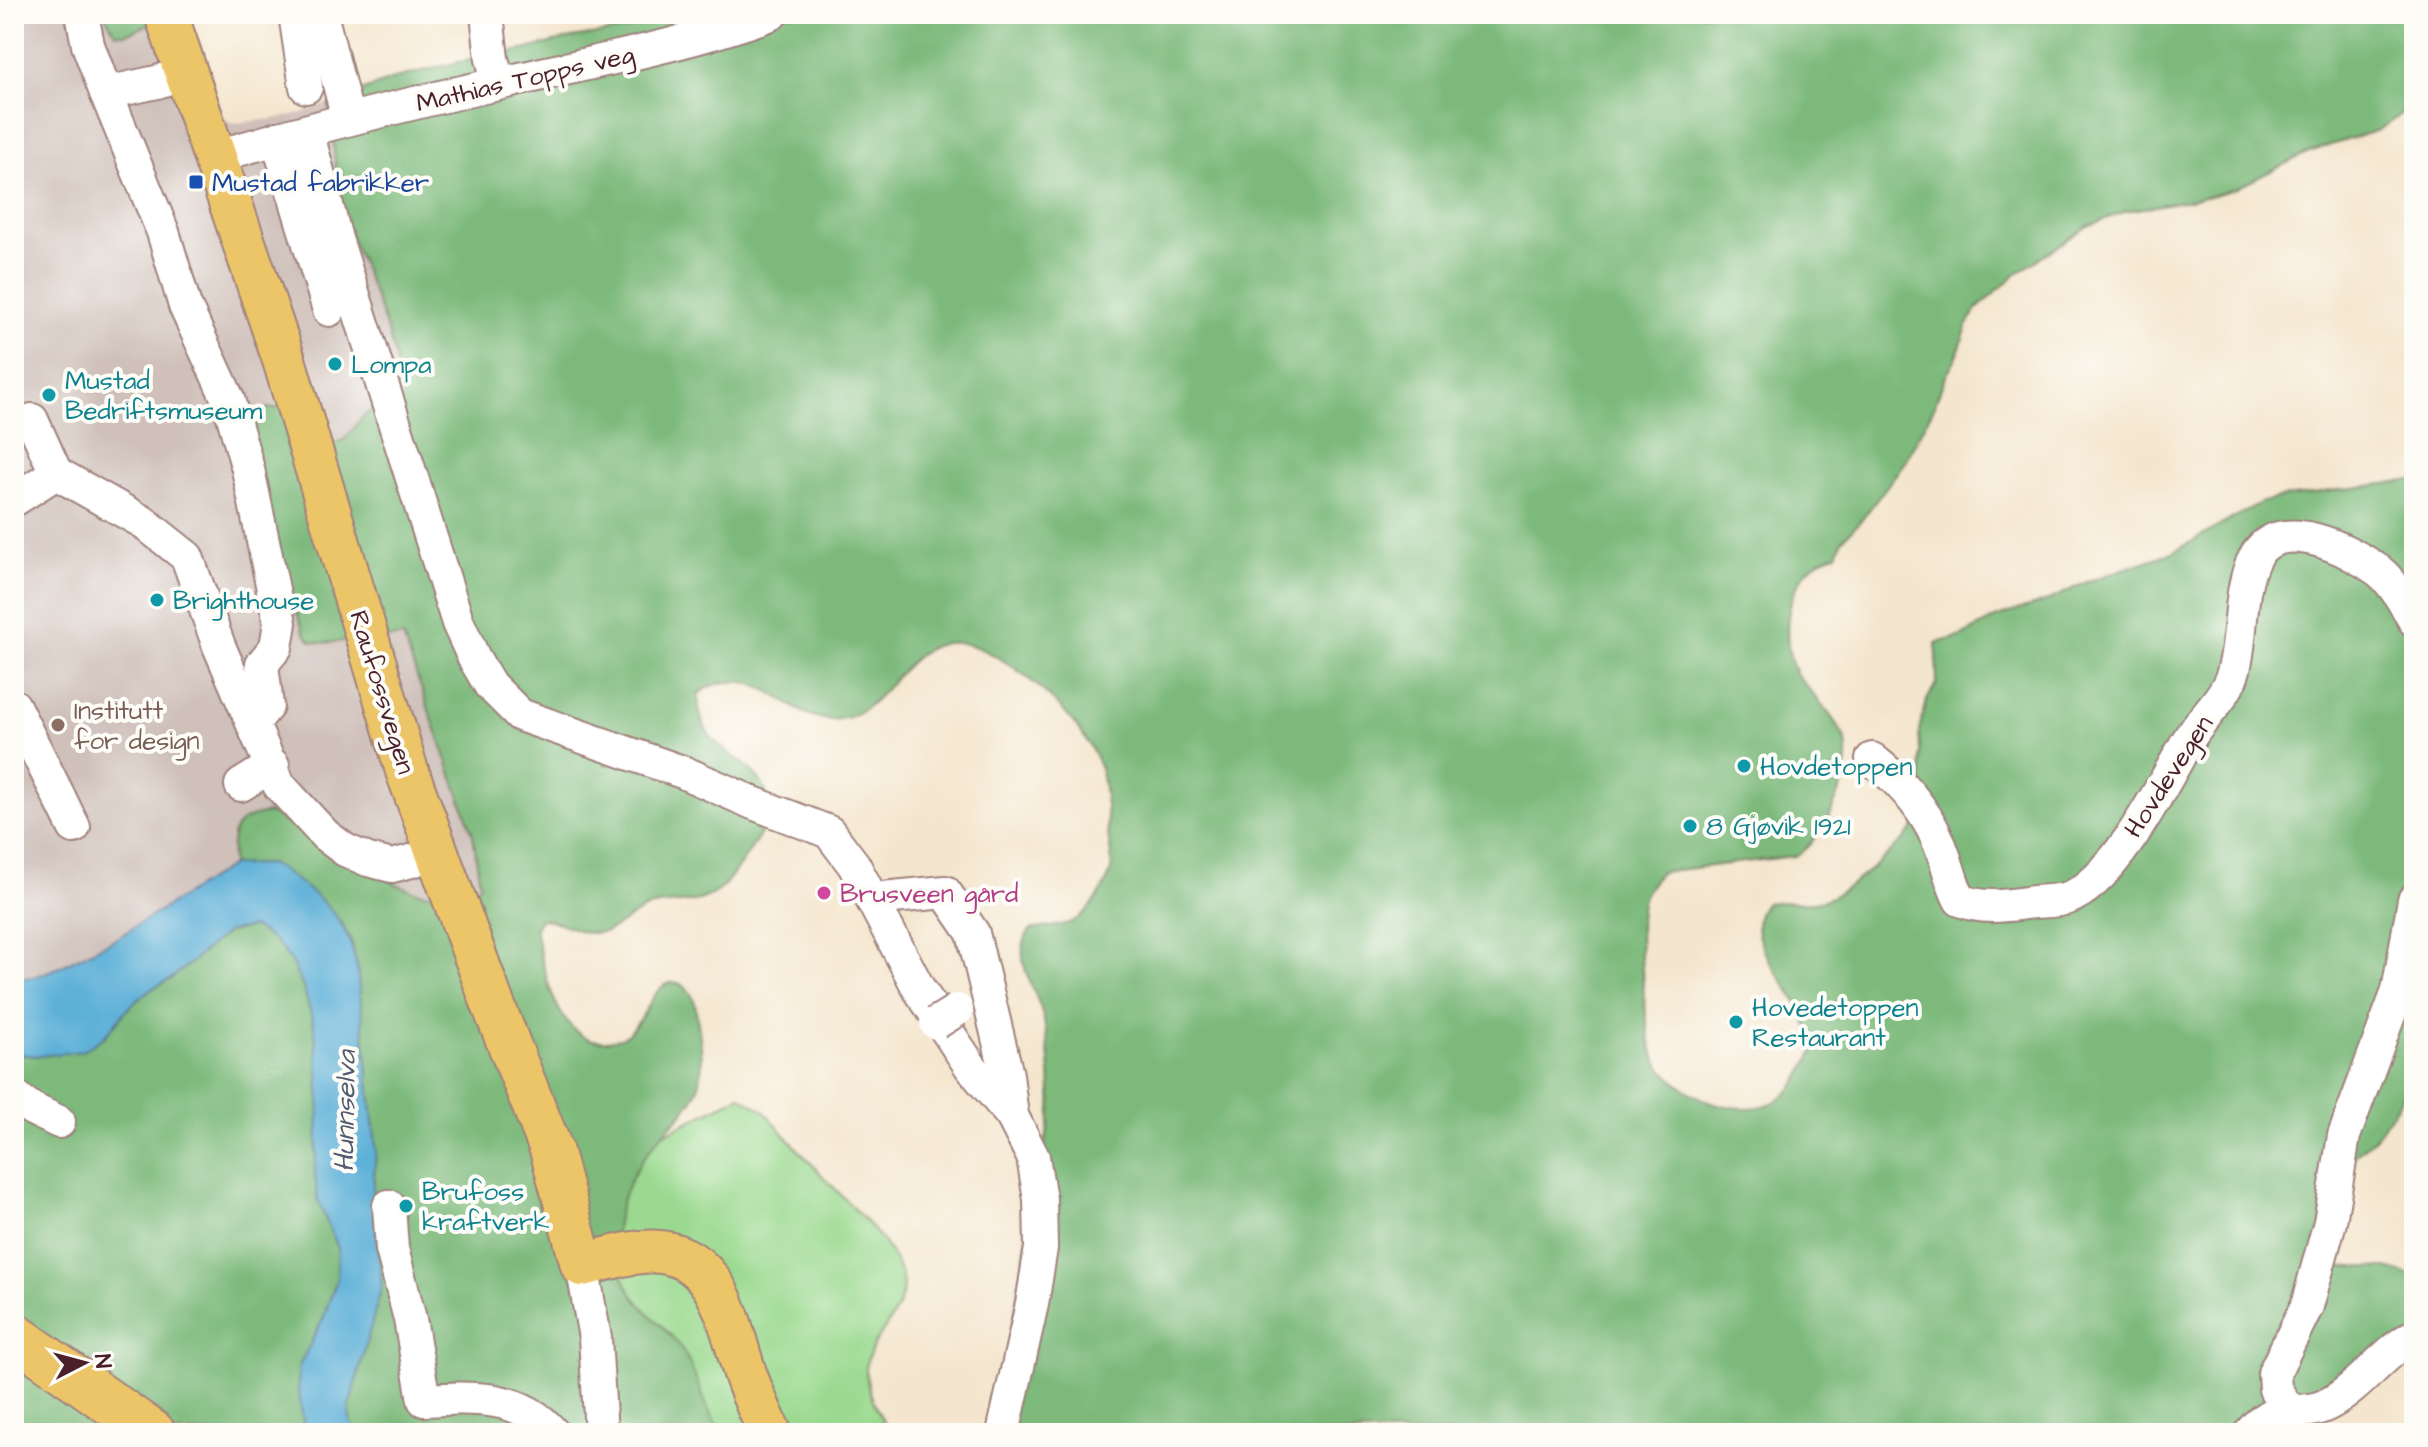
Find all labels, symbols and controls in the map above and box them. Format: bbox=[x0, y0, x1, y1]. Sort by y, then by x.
street label: Mathias Topps veg bbox=[413, 36, 638, 124]
place label: Mustad fabrikker bbox=[212, 165, 429, 201]
marker: Mustad fabrikker bbox=[187, 173, 205, 191]
place label: Lompa bbox=[351, 347, 432, 383]
marker: Lompa bbox=[326, 355, 344, 373]
place label: Mustad Bedriftsmuseum bbox=[65, 363, 263, 429]
marker: Mustad Bedriftsmuseum bbox=[40, 386, 58, 404]
place label: Brighthouse bbox=[173, 583, 314, 621]
marker: Brighthouse bbox=[148, 591, 166, 609]
street label: Raufossvegen bbox=[338, 606, 424, 779]
place label: Institutt for design bbox=[74, 693, 200, 761]
street label: Hovdevegen bbox=[2116, 708, 2224, 846]
marker: Institutt for design bbox=[49, 716, 67, 734]
place label: Hovdetoppen bbox=[1760, 749, 1912, 785]
marker: Hovdetoppen bbox=[1735, 757, 1753, 775]
place label: 8 Gjøvik 1921 bbox=[1706, 809, 1851, 845]
marker: 8 Gjøvik 1921 bbox=[1681, 817, 1699, 835]
place label: Brusveen gård bbox=[840, 876, 1018, 914]
marker: Brusveen gård bbox=[815, 884, 833, 902]
place label: Hovedetoppen Restaurant bbox=[1752, 990, 1918, 1056]
marker: Hovedetoppen Restaurant bbox=[1727, 1013, 1745, 1031]
water label: Hunnselva bbox=[325, 1048, 366, 1172]
place label: Brufoss kraftverk bbox=[422, 1174, 549, 1240]
marker: Brufoss kraftverk bbox=[397, 1197, 415, 1215]
north arrow bbox=[44, 1323, 124, 1403]
text: N bbox=[86, 1353, 119, 1370]

